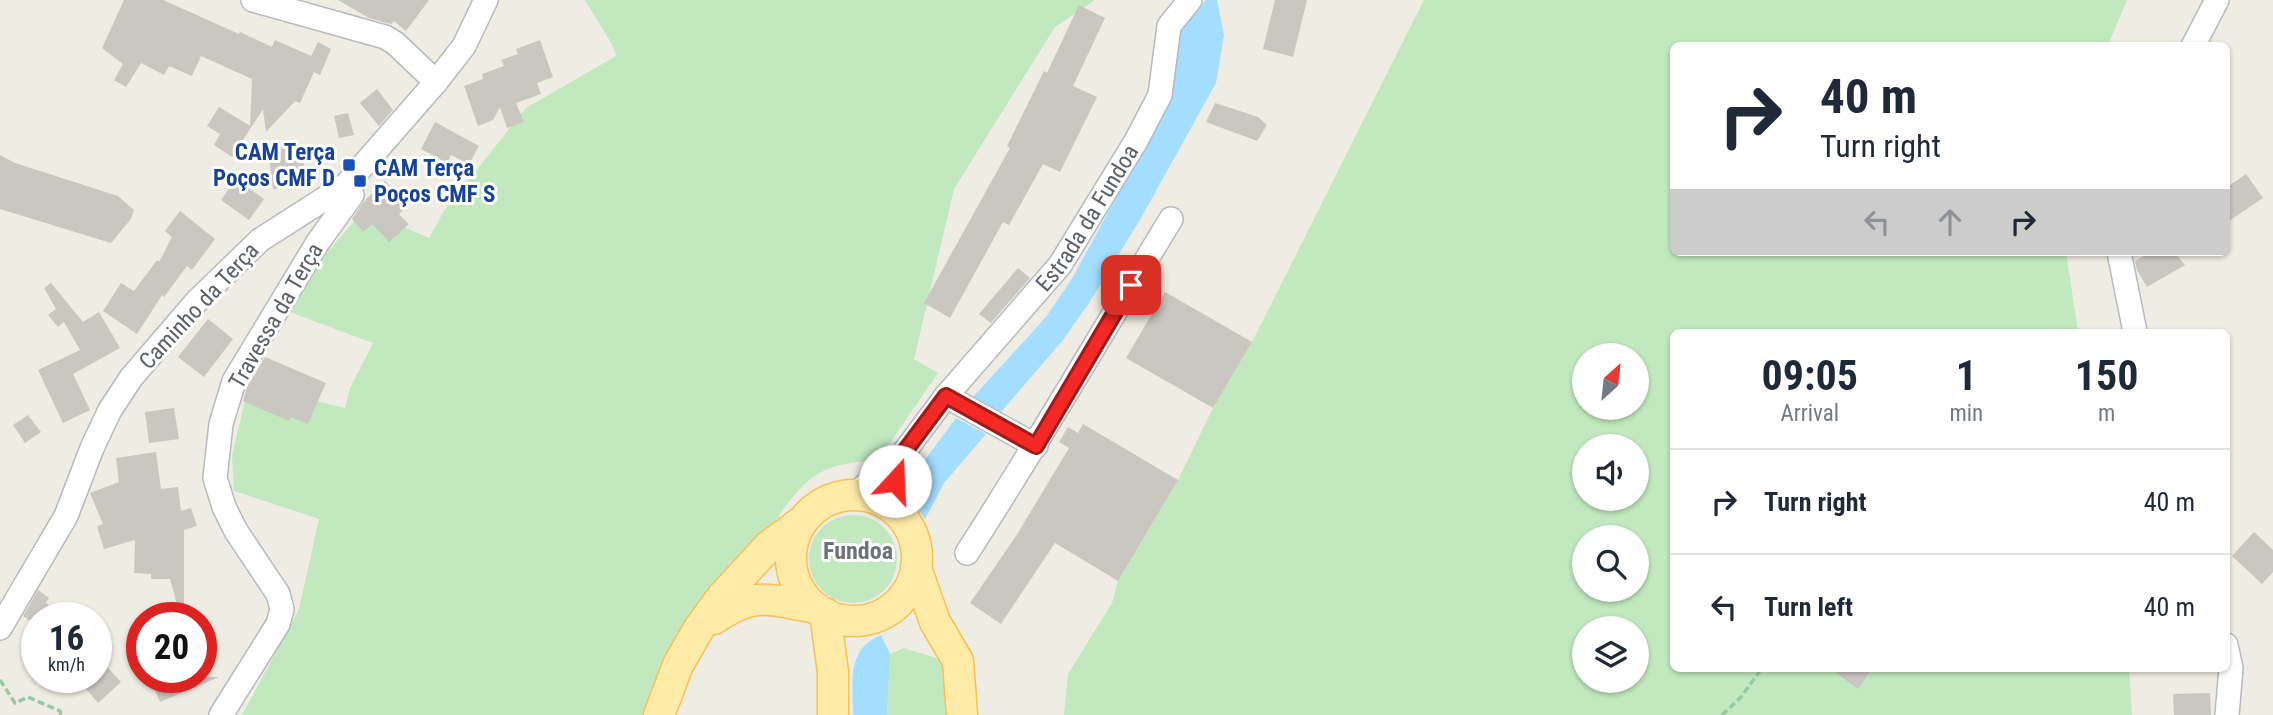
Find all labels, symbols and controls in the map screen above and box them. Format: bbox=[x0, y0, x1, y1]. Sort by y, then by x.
text: 40 m bbox=[1820, 68, 1917, 125]
icon: right bbox=[1705, 70, 1796, 161]
text: Turn right bbox=[1820, 127, 1941, 165]
place label: CAM Terça Poços CMF D bbox=[213, 139, 335, 192]
street label: Estrada da Fundoa bbox=[1030, 140, 1144, 297]
place label: CAM Terça Poços CMF S bbox=[374, 155, 495, 208]
marker: CAM Terça Poços CMF D bbox=[341, 157, 357, 173]
marker: CAM Terça Poços CMF S bbox=[352, 173, 368, 189]
icon: left bbox=[1858, 203, 1896, 241]
icon: ahead bbox=[1931, 203, 1969, 241]
icon: right bbox=[2004, 203, 2042, 241]
street label: Caminho da Terça bbox=[134, 237, 264, 375]
street label: Travessa da Terça bbox=[223, 238, 329, 394]
pin bbox=[1101, 255, 1161, 315]
icon: arrive bbox=[1112, 266, 1150, 304]
north arrow bbox=[1572, 343, 1648, 420]
map controls bbox=[1572, 343, 1649, 693]
text: 09:05 bbox=[1762, 351, 1858, 400]
text: 1 bbox=[1956, 351, 1977, 400]
text: 150 bbox=[2075, 351, 2138, 400]
text: Arrival bbox=[1780, 400, 1839, 427]
text: min bbox=[1949, 400, 1983, 427]
text: m bbox=[2098, 400, 2115, 427]
button: sound bbox=[1572, 434, 1649, 511]
position arrow bbox=[858, 444, 932, 518]
icon: right bbox=[1705, 483, 1743, 521]
text: Turn right bbox=[1764, 487, 1866, 517]
text: 40 m bbox=[2144, 487, 2195, 517]
button: search bbox=[1572, 525, 1649, 602]
district label: Fundoa bbox=[823, 537, 893, 565]
icon: left bbox=[1705, 588, 1743, 626]
text: Turn left bbox=[1764, 592, 1853, 622]
text: 40 m bbox=[2144, 592, 2195, 622]
speed limit sign: 20 bbox=[126, 602, 217, 693]
button: layers bbox=[1572, 616, 1649, 693]
text: 16 bbox=[49, 618, 84, 659]
text: km/h bbox=[48, 654, 85, 675]

